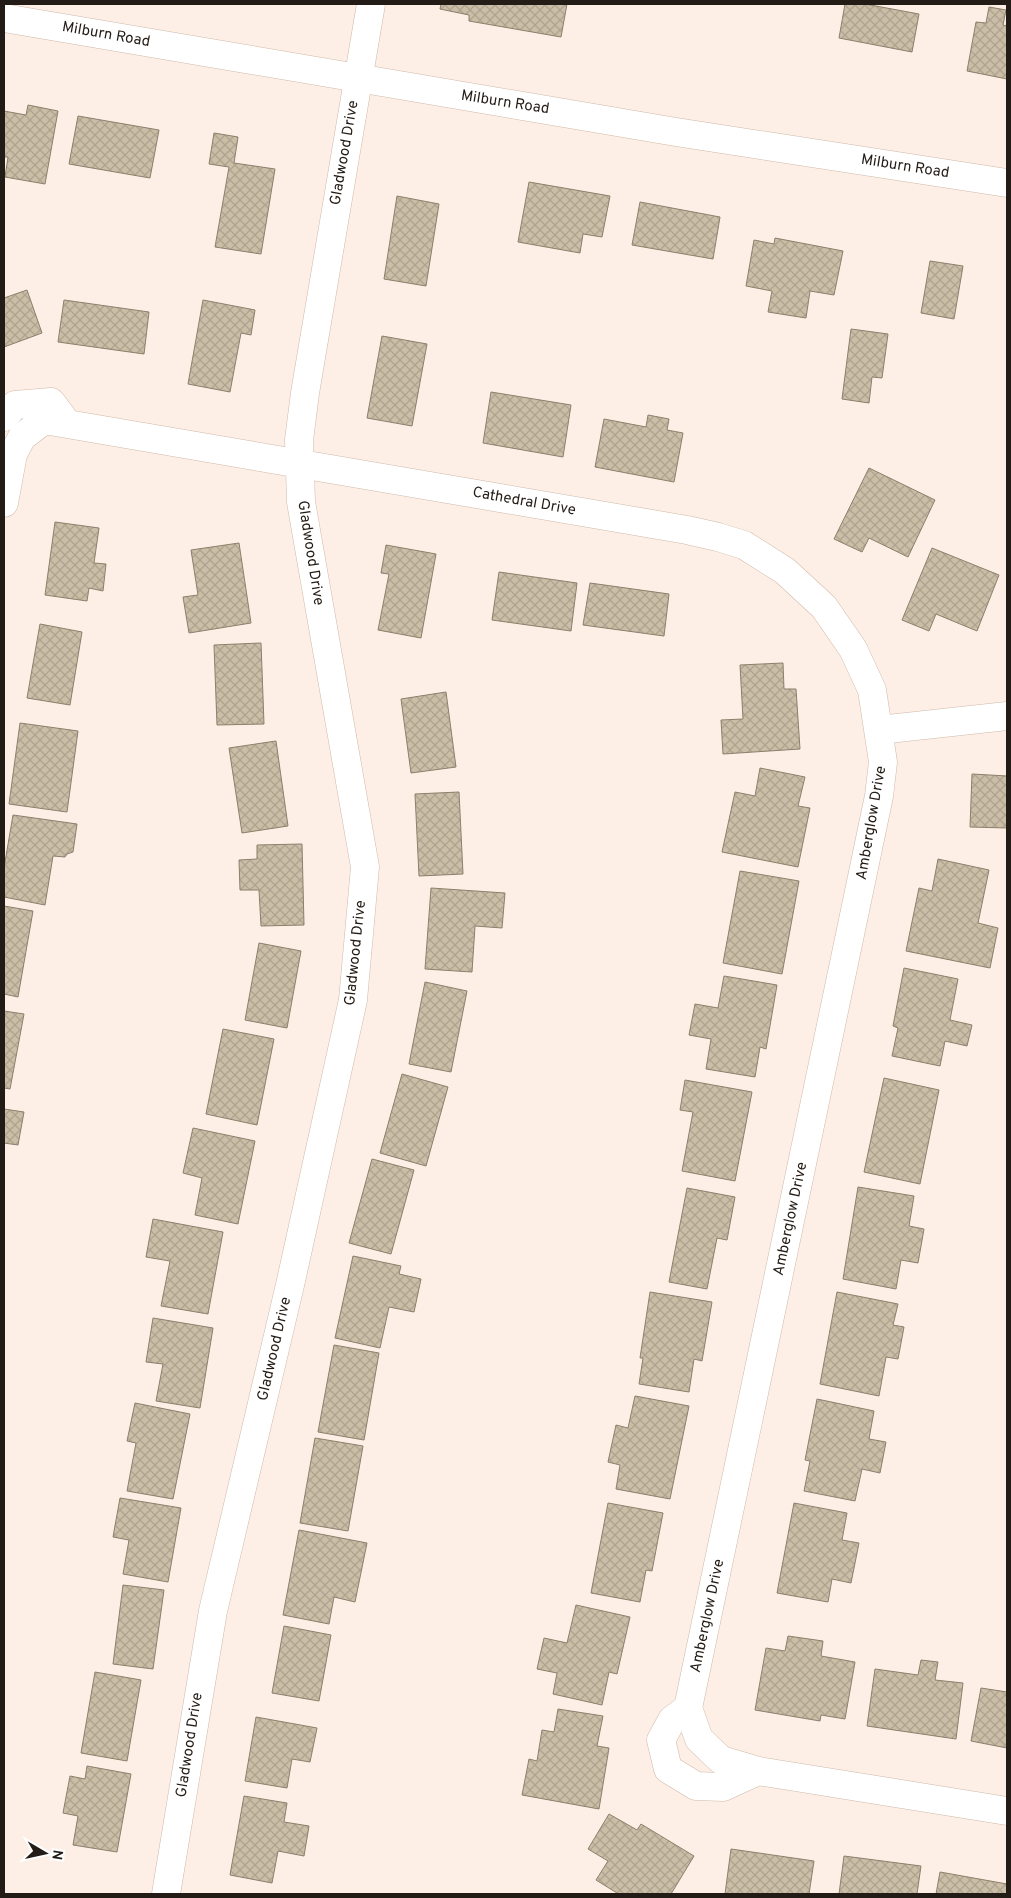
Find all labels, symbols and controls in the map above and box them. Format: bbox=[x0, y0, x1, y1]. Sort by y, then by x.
street label: Milburn Road bbox=[60, 18, 152, 52]
street label: Milburn Road bbox=[459, 87, 551, 119]
street label: Gladwood Drive bbox=[326, 99, 364, 207]
street label: Milburn Road bbox=[859, 151, 951, 183]
street label: Cathedral Drive bbox=[471, 484, 577, 520]
street label: Gladwood Drive bbox=[292, 499, 328, 607]
street label: Amberglow Drive bbox=[853, 764, 891, 882]
street label: Gladwood Drive bbox=[341, 899, 371, 1007]
street label: Amberglow Drive bbox=[770, 1160, 812, 1278]
street label: Gladwood Drive bbox=[254, 1295, 296, 1403]
street label: Amberglow Drive bbox=[687, 1557, 729, 1675]
street label: Gladwood Drive bbox=[172, 1691, 208, 1799]
north arrow bbox=[20, 1828, 70, 1878]
text: N bbox=[47, 1848, 66, 1861]

